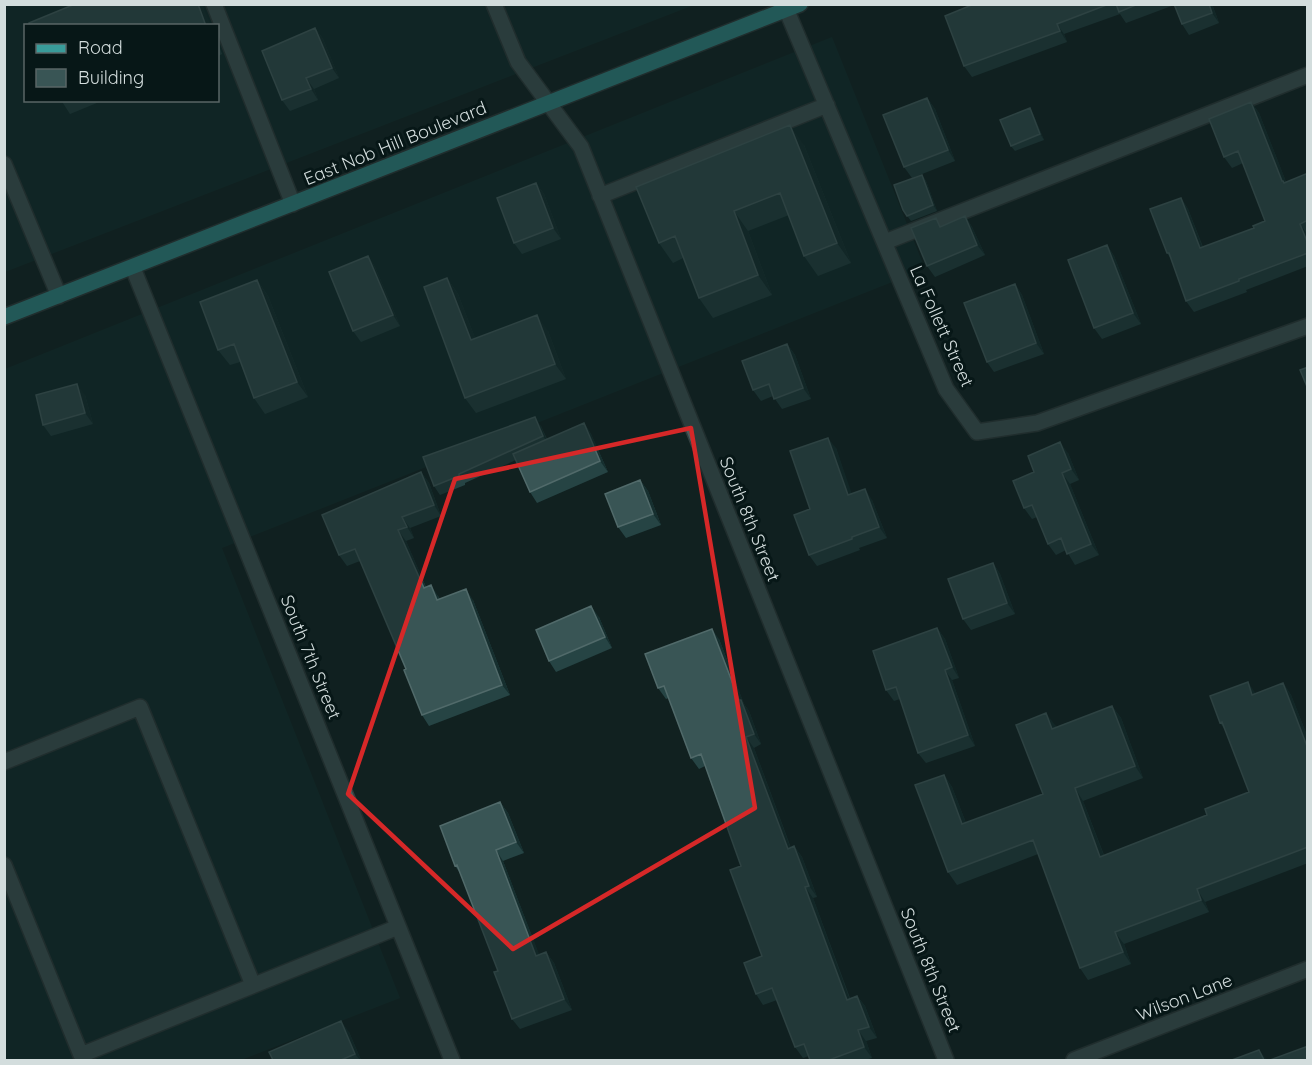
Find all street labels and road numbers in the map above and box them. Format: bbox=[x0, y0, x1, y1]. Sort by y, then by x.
street label: East Nob Hill Boulevard bbox=[300, 96, 490, 190]
street label: La Follett Street bbox=[905, 262, 979, 390]
street label: South 8th Street bbox=[714, 453, 786, 585]
street label: South 7th Street bbox=[276, 591, 346, 723]
street label: South 8th Street bbox=[895, 904, 967, 1036]
street label: Wilson Lane bbox=[1133, 968, 1235, 1026]

